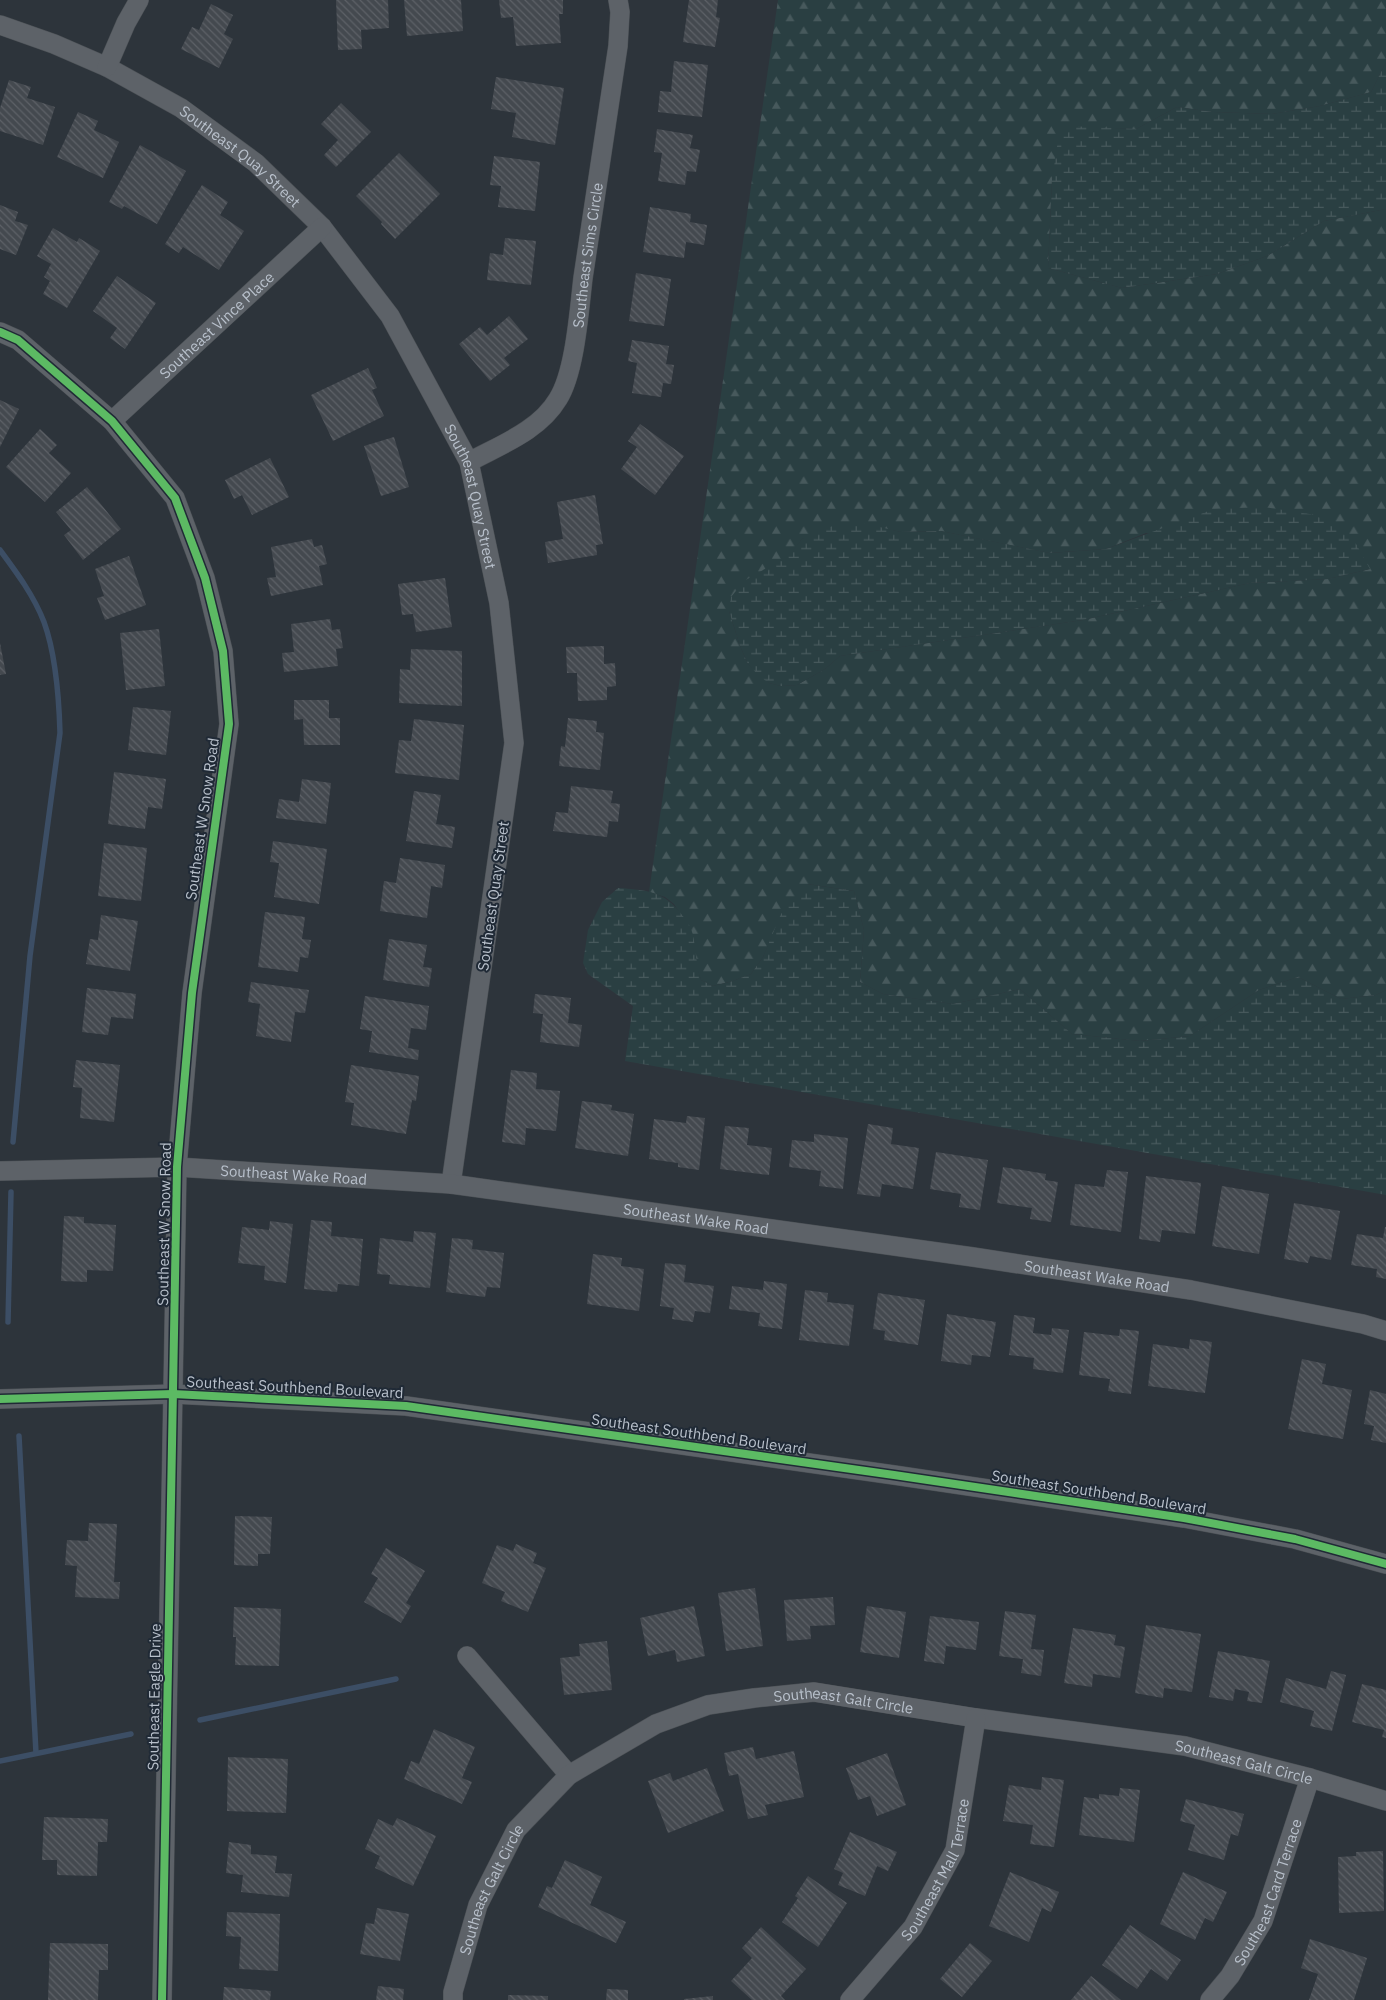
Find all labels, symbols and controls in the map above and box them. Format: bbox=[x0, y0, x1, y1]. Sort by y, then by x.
street label: Southeast Quay Street bbox=[176, 101, 305, 211]
street label: Southeast Sims Circle bbox=[568, 181, 606, 329]
street label: Southeast Vince Place bbox=[155, 267, 278, 382]
street label: Southeast Quay Street bbox=[441, 420, 501, 571]
street label: Southeast W Snow Road bbox=[181, 737, 223, 901]
street label: Southeast Quay Street bbox=[473, 820, 513, 972]
street label: Southeast W Snow Road bbox=[153, 1142, 175, 1306]
street label: Southeast Wake Road bbox=[220, 1160, 368, 1188]
street label: Southeast Wake Road bbox=[622, 1199, 770, 1238]
street label: Southeast Wake Road bbox=[1023, 1255, 1171, 1296]
street label: Southeast Southbend Boulevard bbox=[186, 1372, 404, 1402]
street label: Southeast Southbend Boulevard bbox=[590, 1409, 808, 1459]
street label: Southeast Southbend Boulevard bbox=[990, 1466, 1208, 1518]
street label: Southeast Eagle Drive bbox=[143, 1623, 165, 1771]
street label: Southeast Galt Circle bbox=[773, 1682, 915, 1717]
street label: Southeast Galt Circle bbox=[1174, 1735, 1315, 1788]
street label: Southeast Mall Terrace bbox=[896, 1797, 973, 1944]
street label: Southeast Card Terrace bbox=[1229, 1816, 1306, 1969]
street label: Southeast Galt Circle bbox=[455, 1819, 527, 1957]

